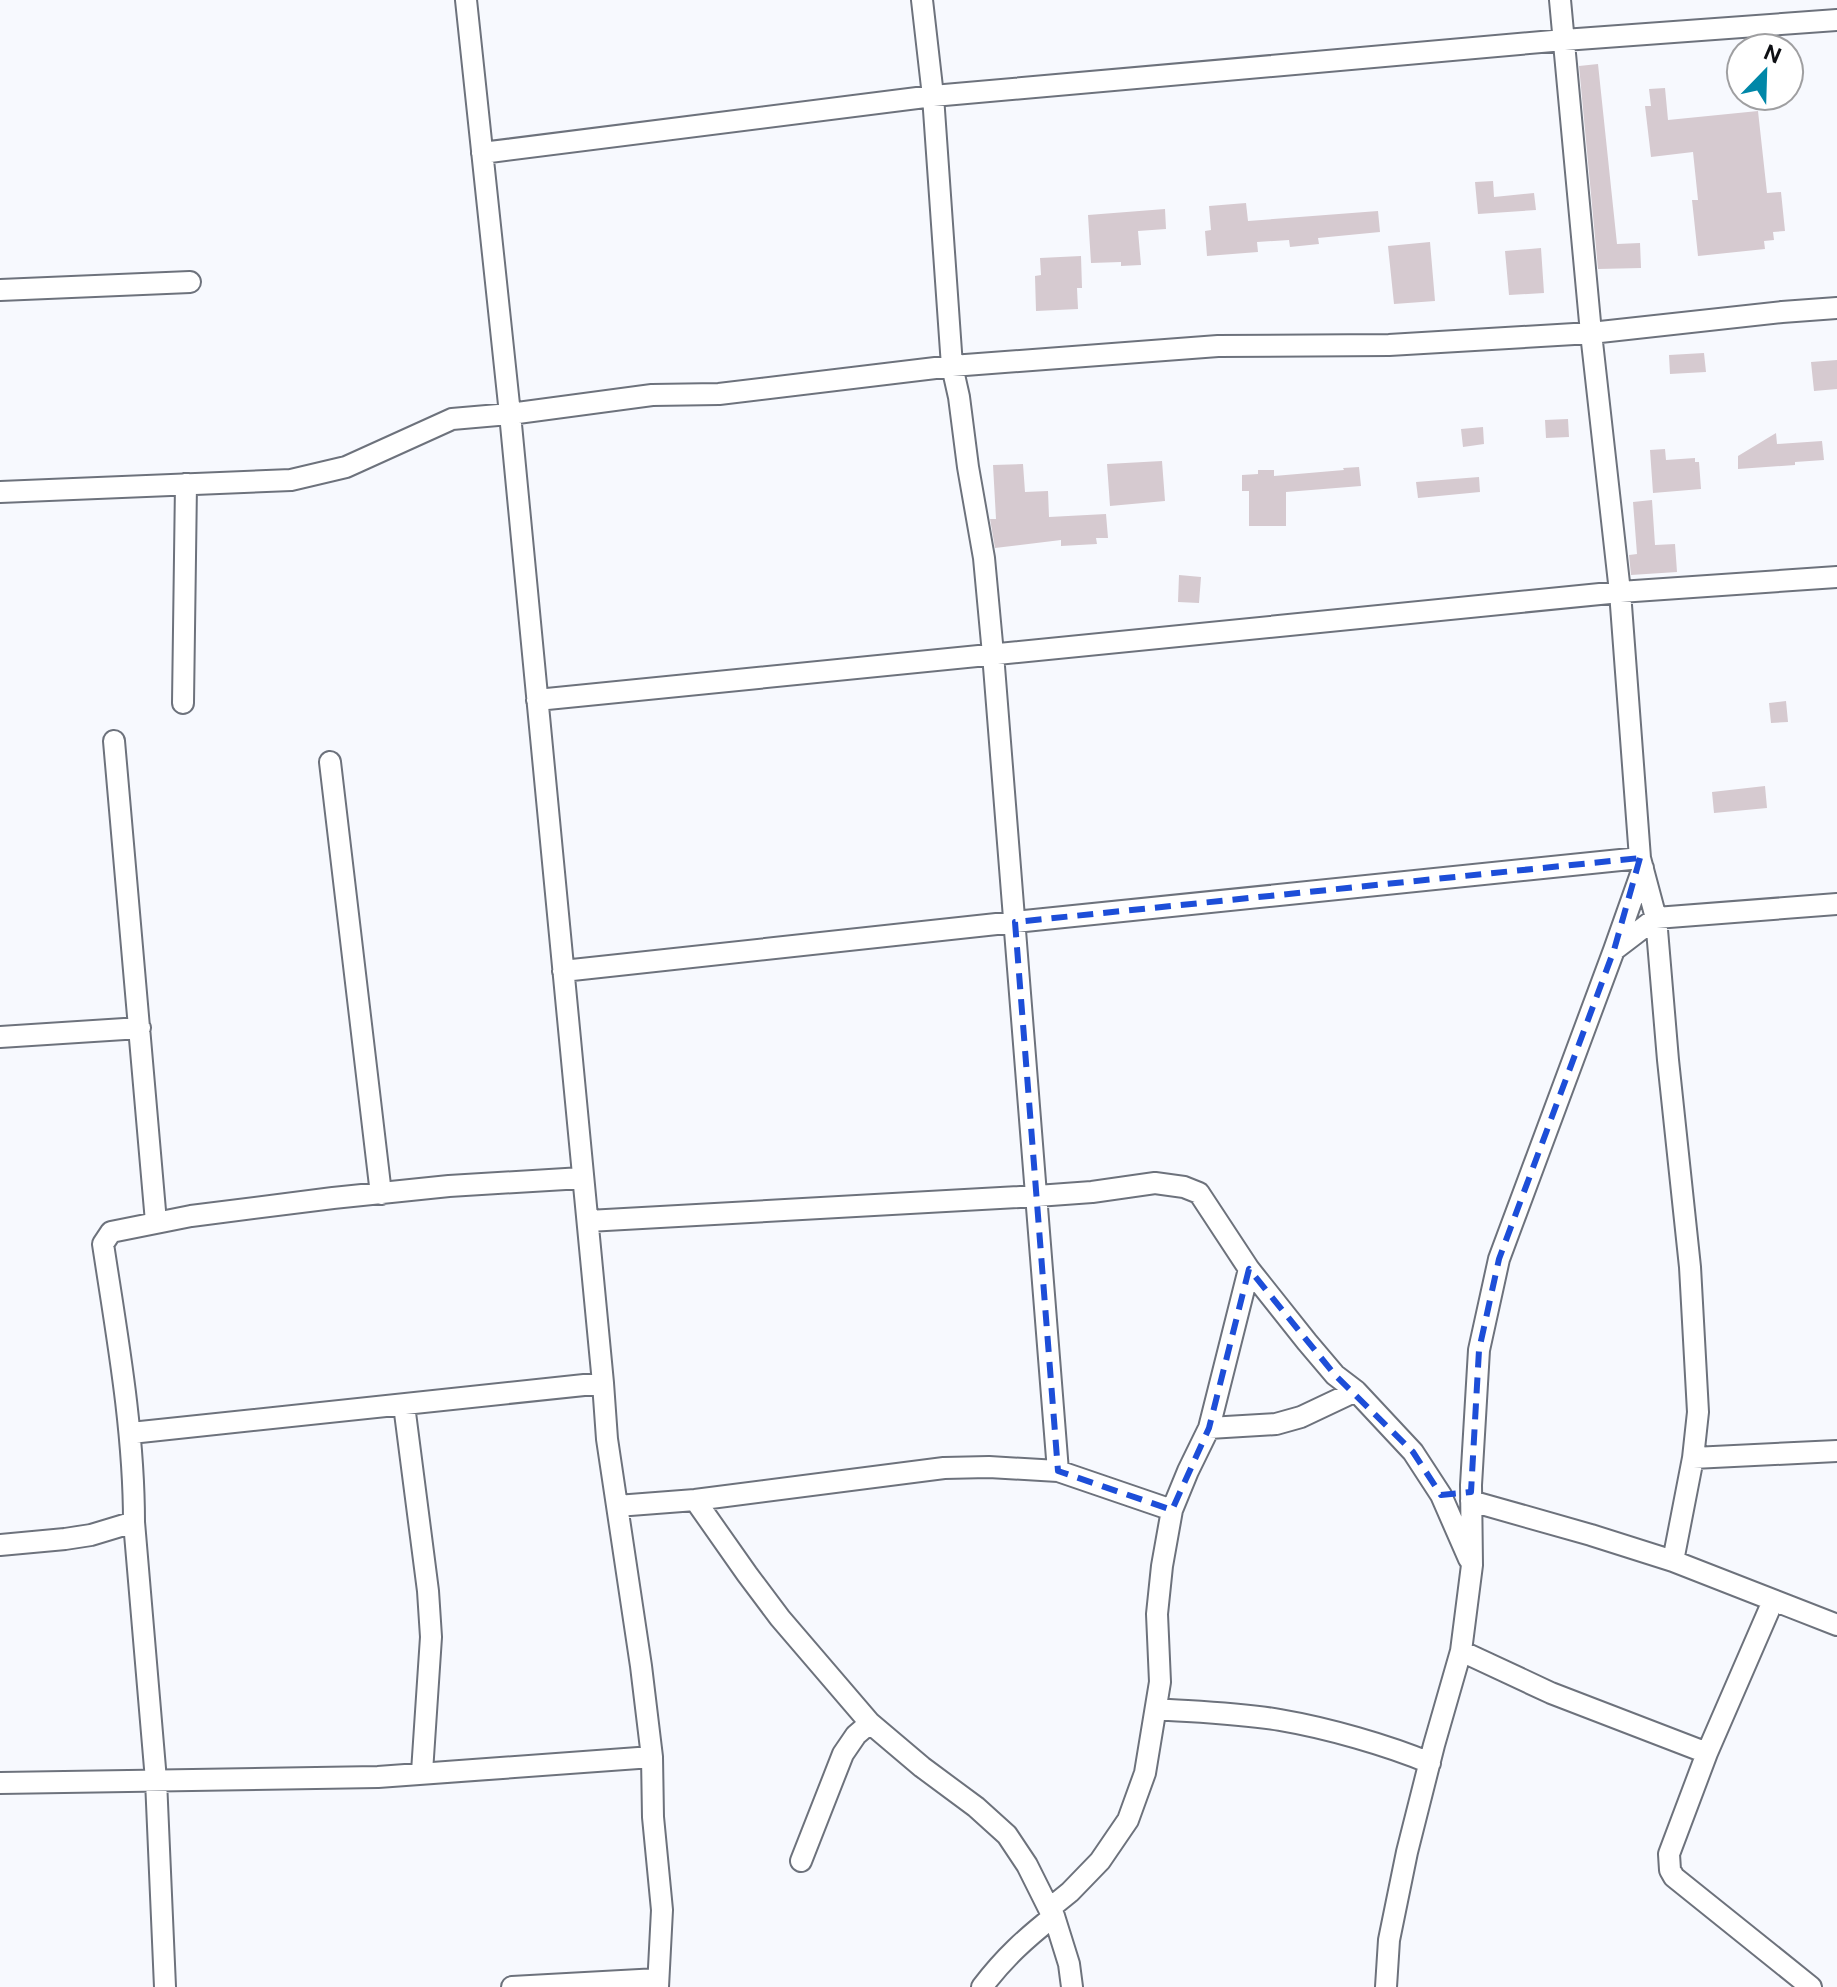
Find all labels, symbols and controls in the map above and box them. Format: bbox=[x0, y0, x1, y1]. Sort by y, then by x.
north arrow bbox=[1725, 32, 1805, 112]
text: N bbox=[1760, 38, 1786, 71]

